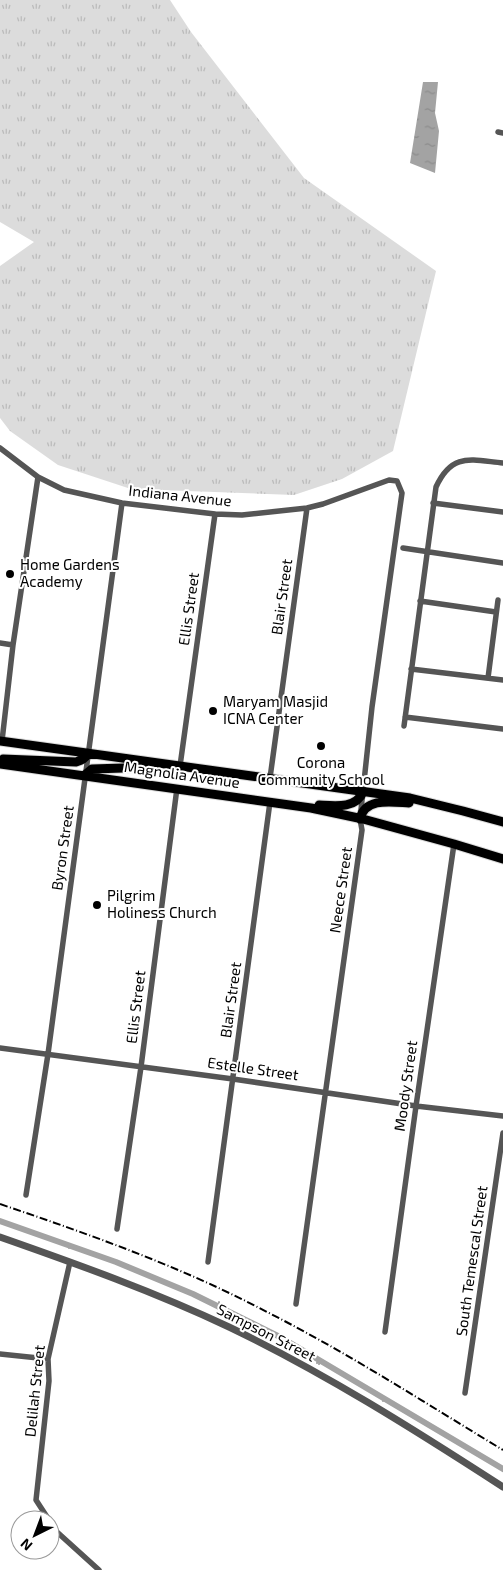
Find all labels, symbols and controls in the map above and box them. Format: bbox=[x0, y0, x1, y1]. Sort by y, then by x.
street label: Indiana Avenue bbox=[128, 481, 232, 509]
place label: Home Gardens Academy bbox=[20, 555, 120, 590]
street label: Blair Street bbox=[267, 557, 295, 636]
marker: Home Gardens Academy bbox=[4, 568, 16, 580]
street label: Ellis Street bbox=[174, 571, 202, 647]
place label: Maryam Masjid ICNA Center bbox=[223, 692, 328, 727]
marker: Maryam Masjid ICNA Center bbox=[207, 705, 219, 717]
marker: Corona Community School bbox=[315, 740, 327, 752]
place label: Corona Community School bbox=[258, 753, 385, 788]
street label: Magnolia Avenue bbox=[123, 757, 241, 791]
street label: Byron Street bbox=[47, 804, 77, 891]
street label: Neece Street bbox=[325, 845, 355, 934]
place label: Pilgrim Holiness Church bbox=[107, 886, 217, 921]
marker: Pilgrim Holiness Church bbox=[91, 899, 103, 911]
street label: Blair Street bbox=[216, 960, 244, 1039]
street label: Ellis Street bbox=[122, 969, 148, 1045]
street label: Moody Street bbox=[390, 1039, 420, 1132]
street label: Estelle Street bbox=[206, 1053, 300, 1083]
street label: South Temescal Street bbox=[452, 1184, 491, 1337]
street label: Sampson Street bbox=[214, 1299, 319, 1365]
street label: Delilah Street bbox=[20, 1344, 48, 1438]
north arrow bbox=[10, 1510, 60, 1560]
text: N bbox=[17, 1535, 35, 1555]

